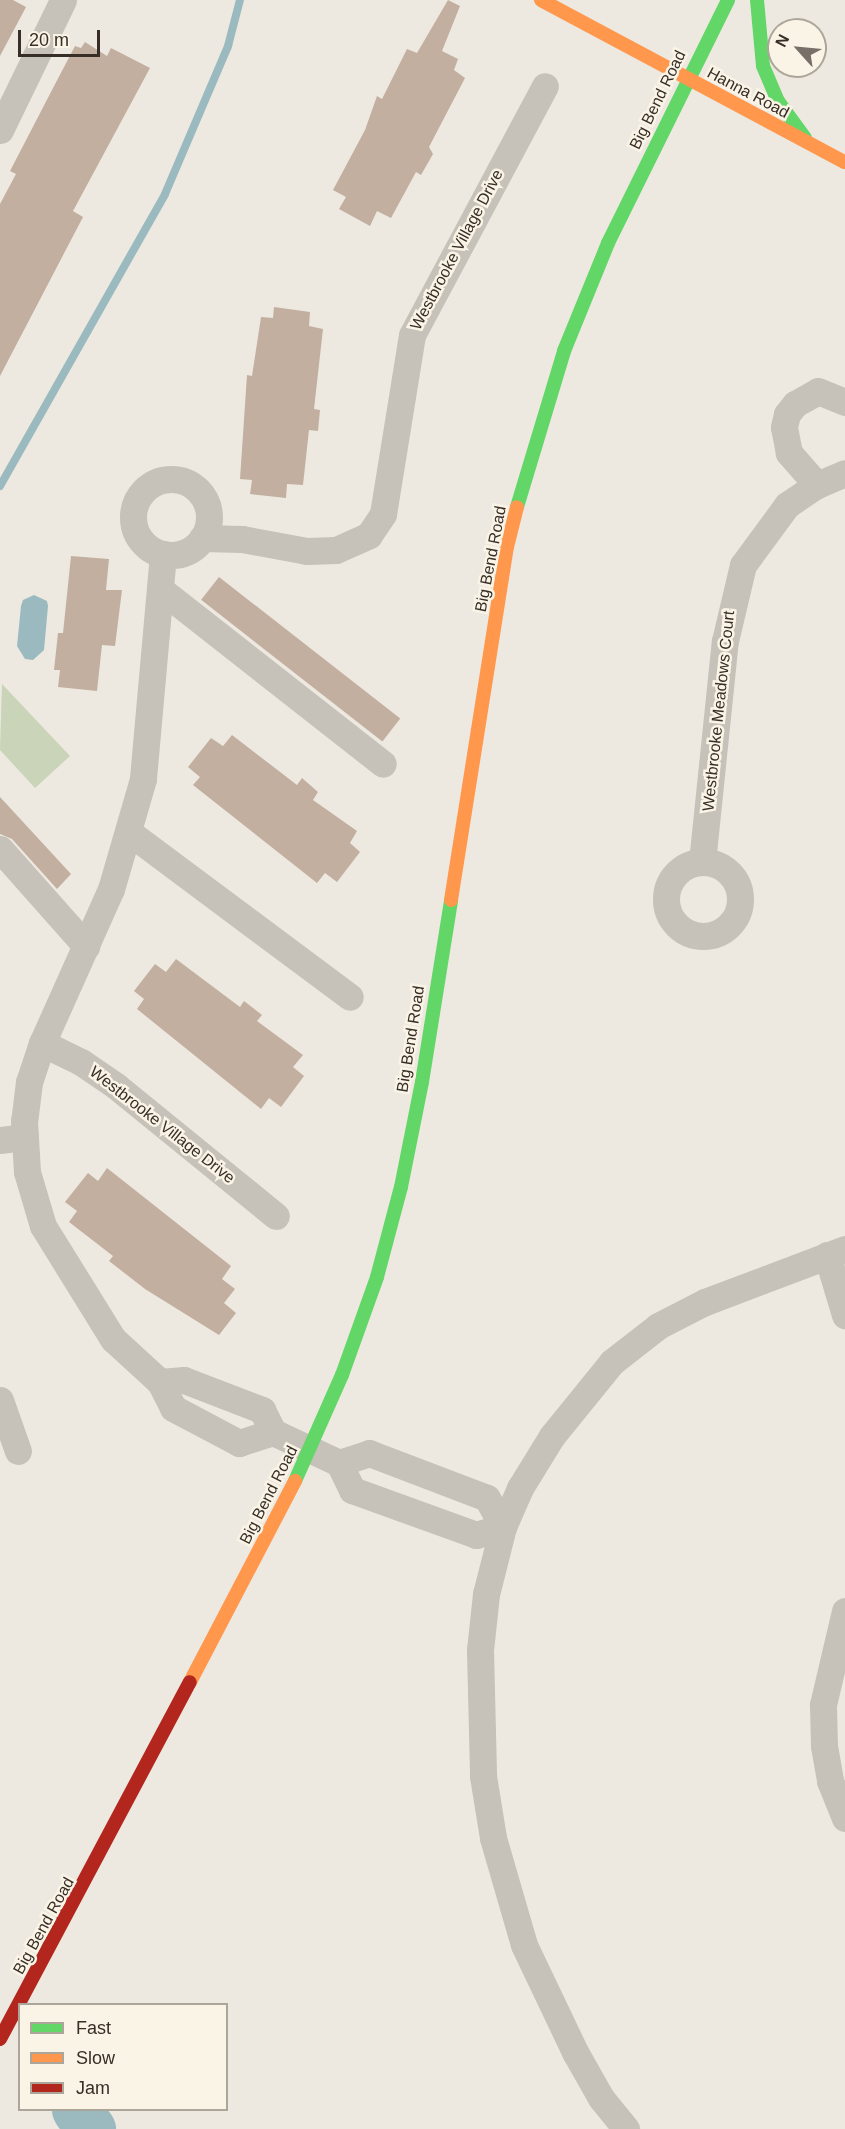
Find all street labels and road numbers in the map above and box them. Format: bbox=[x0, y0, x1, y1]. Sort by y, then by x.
street label: Big Bend Road bbox=[626, 47, 690, 153]
street label: Hanna Road bbox=[704, 63, 792, 123]
street label: Westbrooke Village Drive bbox=[406, 166, 508, 334]
street label: Big Bend Road bbox=[471, 504, 511, 614]
street label: Westbrooke Meadows Court bbox=[699, 610, 739, 812]
street label: Big Bend Road bbox=[393, 984, 429, 1094]
street label: Westbrooke Village Drive bbox=[86, 1062, 238, 1188]
street label: Big Bend Road bbox=[236, 1443, 302, 1547]
street label: Big Bend Road bbox=[10, 1874, 78, 1978]

